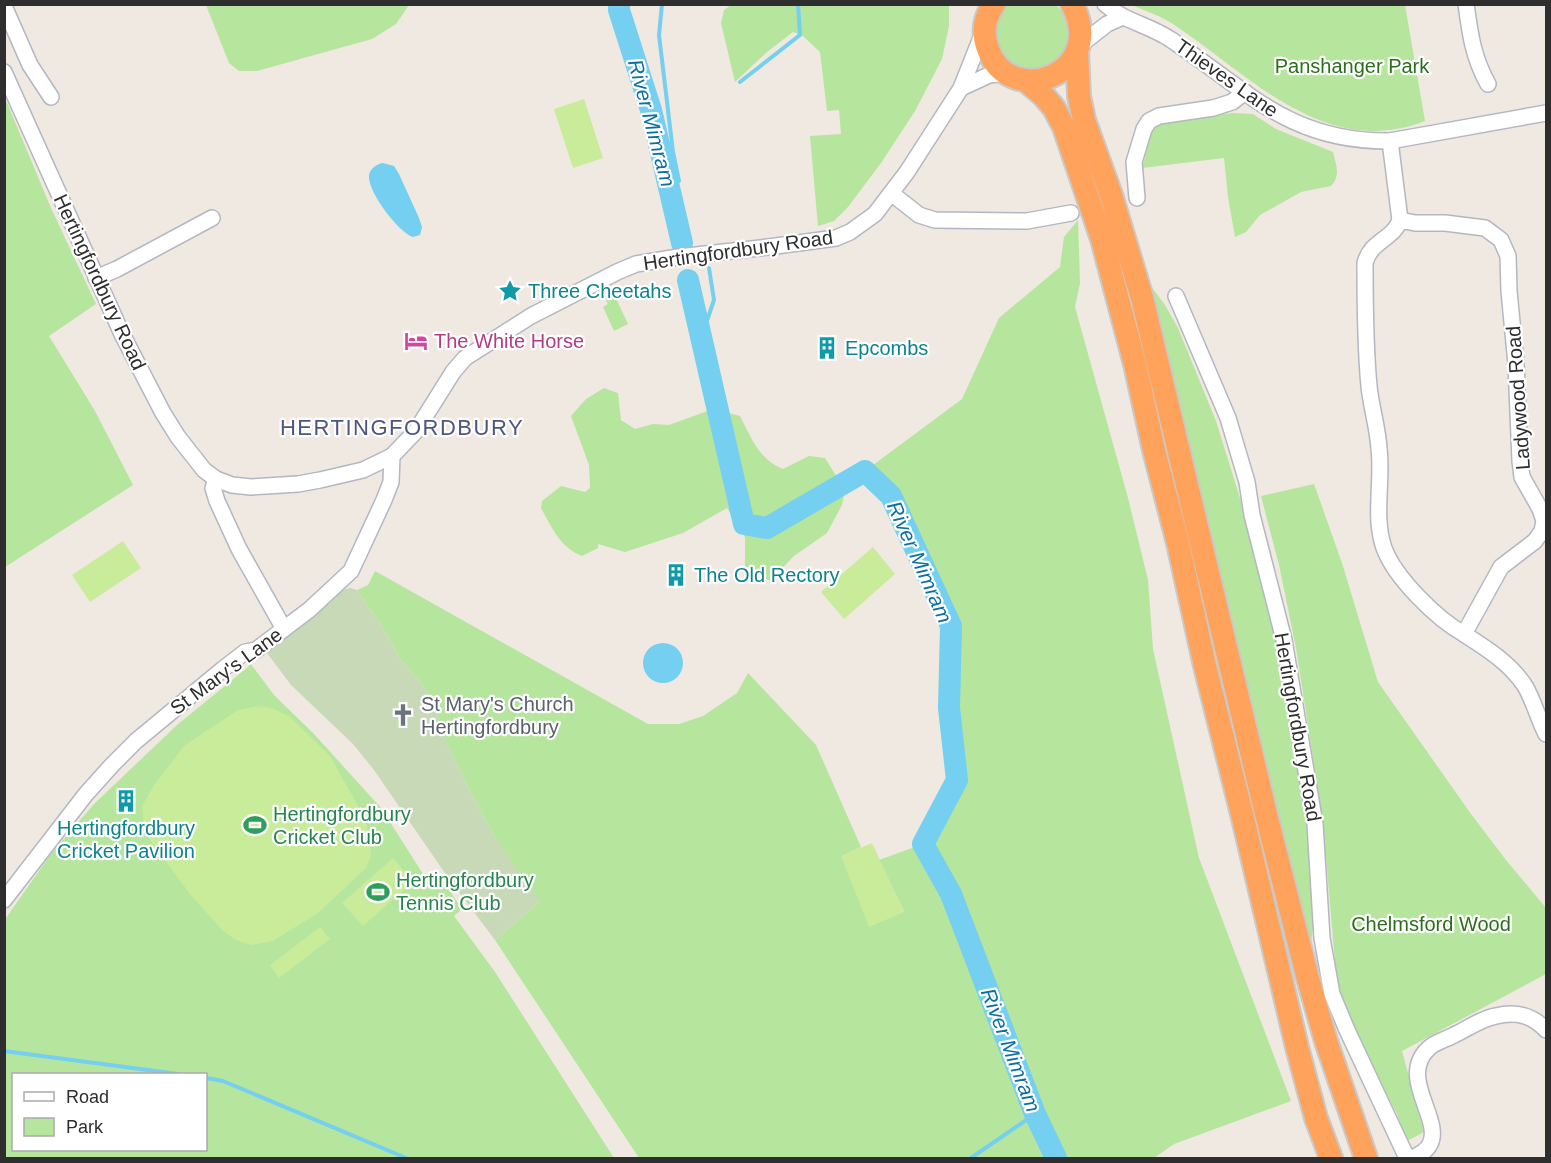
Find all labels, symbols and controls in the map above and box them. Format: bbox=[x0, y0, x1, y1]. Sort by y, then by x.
street label: Thieves Lane bbox=[1172, 35, 1282, 121]
park label: Panshanger Park bbox=[1275, 55, 1430, 77]
water label: River Mimram bbox=[624, 57, 680, 189]
street label: Hertingfordbury Road bbox=[50, 191, 150, 373]
street label: Hertingfordbury Road bbox=[642, 226, 834, 274]
place icon: Three Cheetahs bbox=[497, 278, 523, 304]
place label: Three Cheetahs bbox=[528, 280, 671, 302]
street label: Ladywood Road bbox=[1502, 325, 1534, 471]
hotel icon: The White Horse bbox=[403, 328, 429, 354]
place label: The White Horse bbox=[434, 330, 584, 352]
building icon: Epcombs bbox=[814, 335, 840, 361]
place label: Epcombs bbox=[845, 337, 928, 359]
district label: HERTINGFORDBURY bbox=[280, 415, 524, 440]
water label: River Mimram bbox=[883, 498, 957, 626]
building icon: The Old Rectory bbox=[663, 562, 689, 588]
place label: The Old Rectory bbox=[694, 564, 840, 586]
street label: St Mary's Lane bbox=[166, 623, 286, 719]
street label: Hertingfordbury Road bbox=[1271, 631, 1325, 823]
place label: St Mary's Church Hertingfordbury bbox=[421, 693, 574, 738]
church icon: St Mary's Church Hertingfordbury bbox=[390, 702, 416, 728]
building icon: Hertingfordbury Cricket Pavilion bbox=[113, 788, 139, 814]
place label: Hertingfordbury Cricket Club bbox=[273, 803, 411, 848]
sports icon: Hertingfordbury Cricket Club bbox=[242, 812, 268, 838]
place label: Hertingfordbury Cricket Pavilion bbox=[57, 817, 195, 862]
place label: Hertingfordbury Tennis Club bbox=[396, 869, 534, 914]
sports icon: Hertingfordbury Tennis Club bbox=[365, 879, 391, 905]
park label: Chelmsford Wood bbox=[1351, 913, 1511, 935]
water label: River Mimram bbox=[977, 985, 1045, 1115]
legend bbox=[12, 1073, 207, 1151]
text: Road bbox=[66, 1087, 109, 1107]
text: Park bbox=[66, 1117, 104, 1137]

